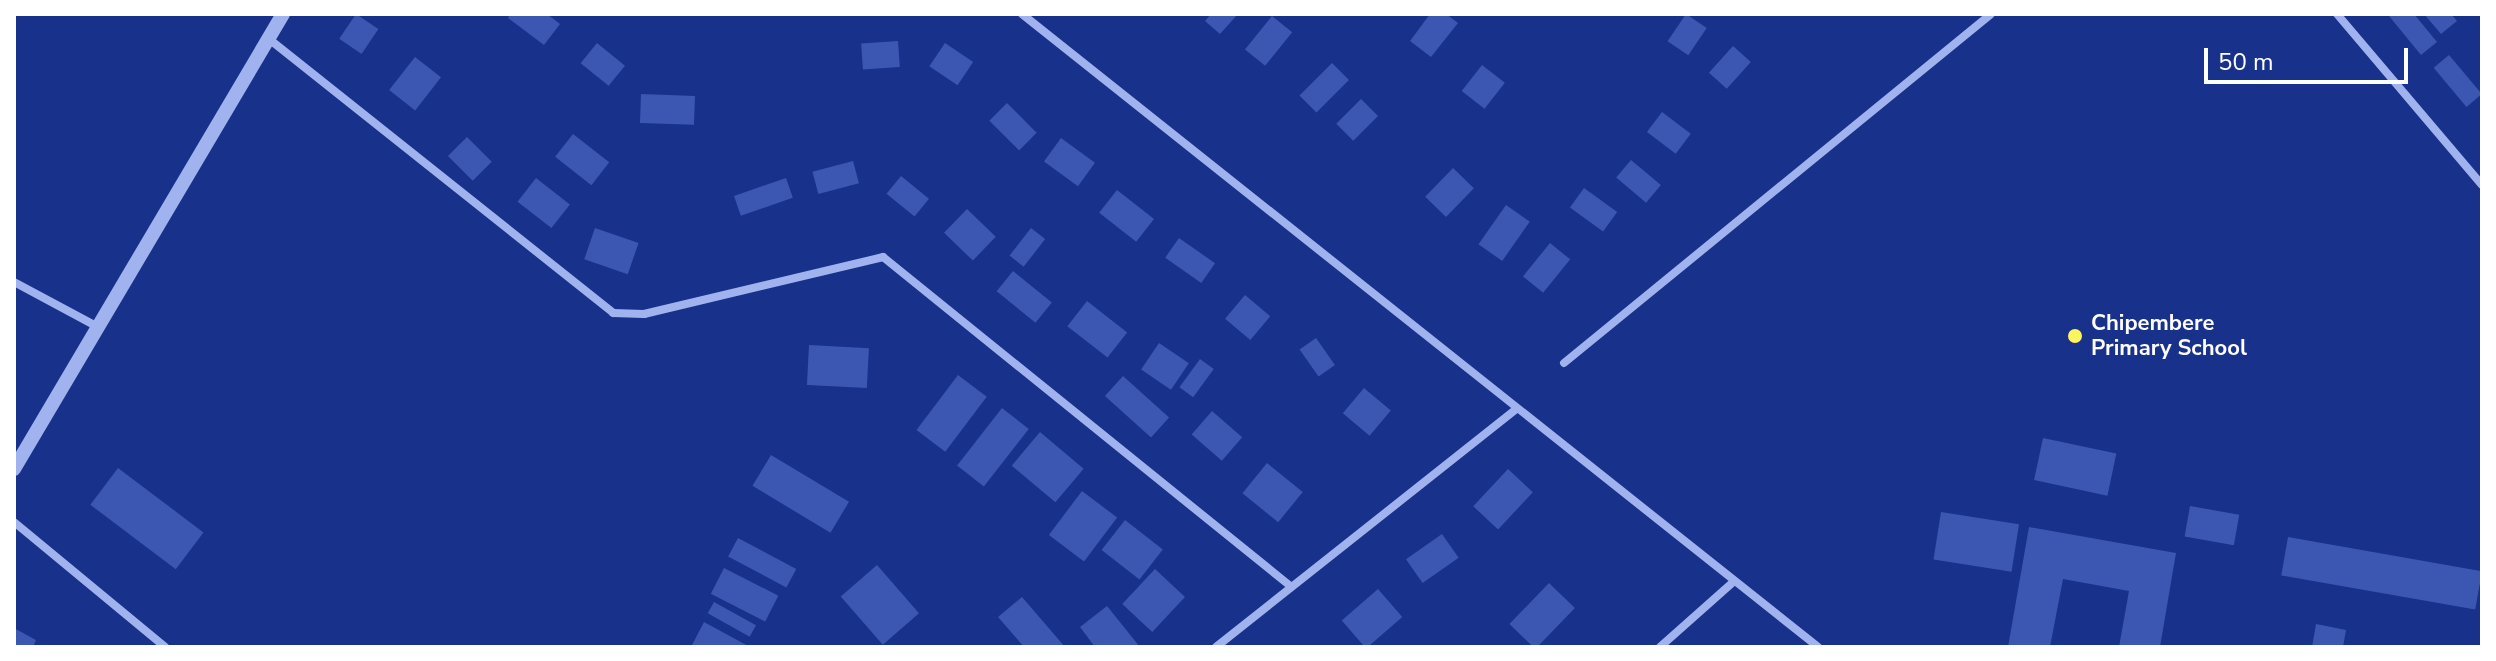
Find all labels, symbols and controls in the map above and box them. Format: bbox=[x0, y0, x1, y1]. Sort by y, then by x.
scale bar bbox=[2208, 32, 2412, 82]
text: 50 m bbox=[2218, 46, 2274, 78]
place label: Chipembere Primary School bbox=[2091, 310, 2247, 362]
marker: Chipembere Primary School bbox=[2066, 327, 2084, 345]

